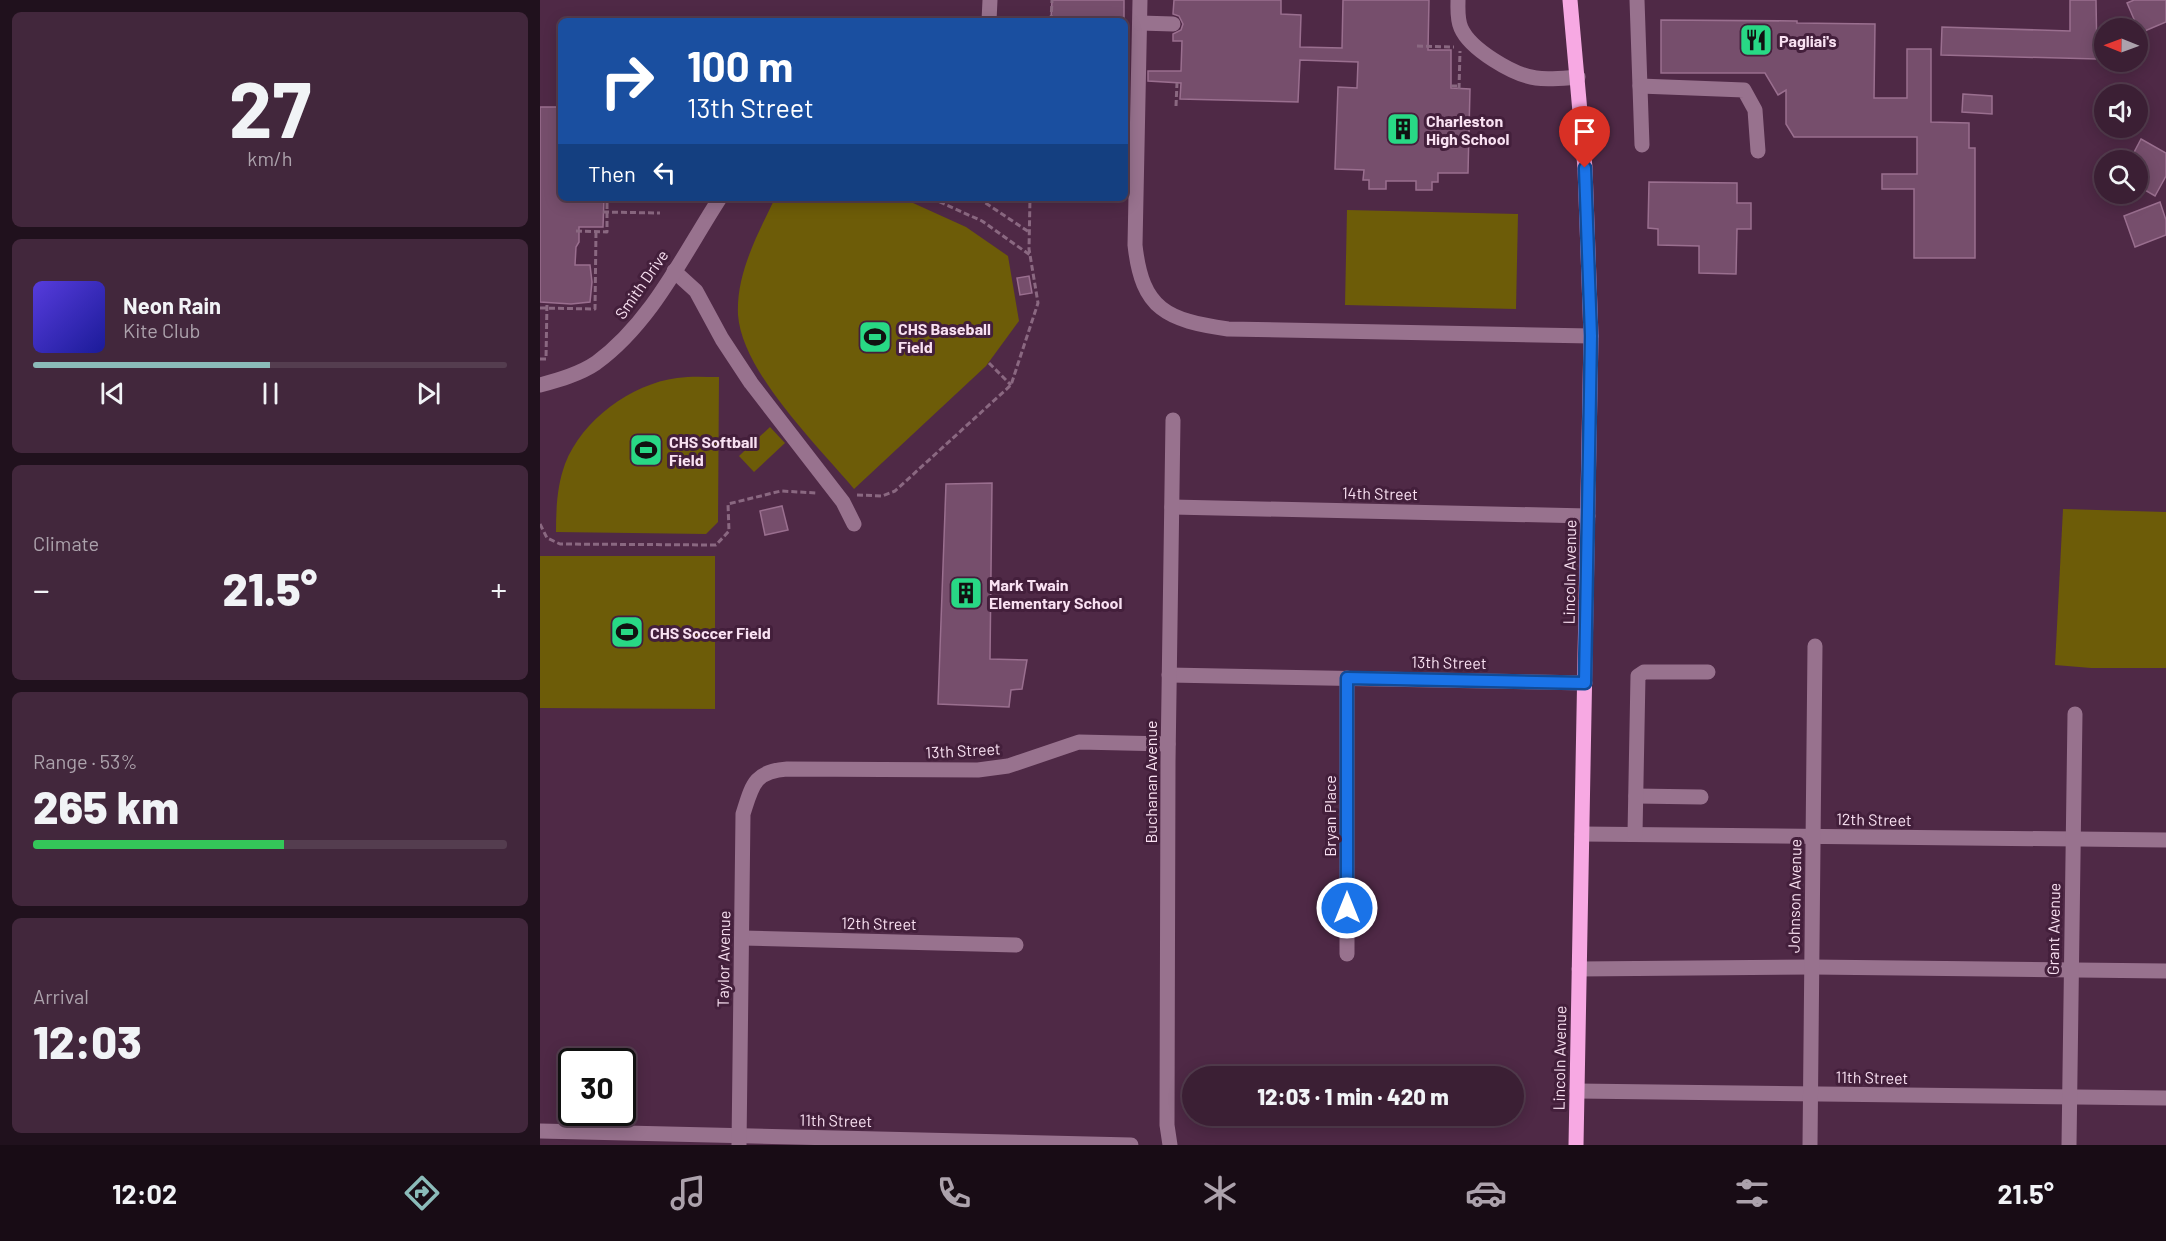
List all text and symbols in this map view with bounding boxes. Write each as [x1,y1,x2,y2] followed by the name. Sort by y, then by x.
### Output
[2094,18,2148,72] north arrow
[2094,18,2148,204] map controls
[1738,22,1774,58] restaurant icon: Pagliai's
[1779,31,1837,50] place label: Pagliai's
[687,40,793,90] text: 100 m
[588,42,666,120] icon: right
[229,60,311,154] text: 27
[2094,84,2148,138] button: sound
[687,91,814,123] text: 13th Street
[1559,106,1610,168] pin
[1385,111,1421,147] building icon: Charleston High School
[1426,111,1510,148] place label: Charleston High School
[1568,115,1601,148] icon: arrive
[247,146,293,170] text: km/h
[2094,150,2148,204] button: search
[648,156,681,189] icon: left
[588,160,636,186] text: Then
[610,246,672,322] street label: Smith Drive
[123,292,221,318] text: Neon Rain
[123,318,200,342] text: Kite Club
[857,319,893,355] sports icon: CHS Baseball Field
[898,319,991,356] place label: CHS Baseball Field
[96,377,129,410] icon: previous
[254,377,287,410] icon: pause
[412,377,445,410] icon: next
[628,432,664,468] sports icon: CHS Softball Field
[669,432,757,469] place label: CHS Softball Field
[1342,483,1418,503] street label: 14th Street
[1559,519,1579,625] street label: Lincoln Avenue
[33,531,99,555] text: Climate
[223,561,317,615] text: 21.5°
[33,569,50,609] text: −
[491,569,507,609] text: +
[948,575,984,611] building icon: Mark Twain Elementary School
[989,575,1123,612] place label: Mark Twain Elementary School
[609,614,645,650] sports icon: CHS Soccer Field
[650,623,771,642] place label: CHS Soccer Field
[1411,652,1487,672] street label: 13th Street
[1141,721,1160,843] street label: Buchanan Avenue
[925,739,1001,761] street label: 13th Street
[33,749,137,773] text: Range · 53%
[1320,775,1339,857] street label: Bryan Place
[33,779,179,833] text: 265 km
[1836,809,1912,829] street label: 12th Street
[1784,839,1804,953] street label: Johnson Avenue
[1315,876,1379,940] position arrow
[2043,883,2063,975] street label: Grant Avenue
[713,911,733,1007] street label: Taylor Avenue
[841,913,917,933] street label: 12th Street
[33,984,89,1008] text: Arrival
[1549,1005,1569,1111] street label: Lincoln Avenue
[33,1014,142,1068] text: 12:03
[558,1048,636,1126] speed limit sign: 30
[1836,1067,1908,1087] street label: 11th Street
[1257,1083,1449,1109] text: 12:03 · 1 min · 420 m
[800,1110,872,1130] street label: 11th Street
[401,1172,443,1214] icon: directions
[667,1172,709,1214] icon: music
[933,1172,975,1214] icon: phone
[1199,1172,1241,1214] icon: climate
[1465,1172,1507,1214] icon: car
[1731,1172,1773,1214] icon: filters
[112,1177,177,1209] text: 12:02
[1997,1177,2054,1209] text: 21.5°

